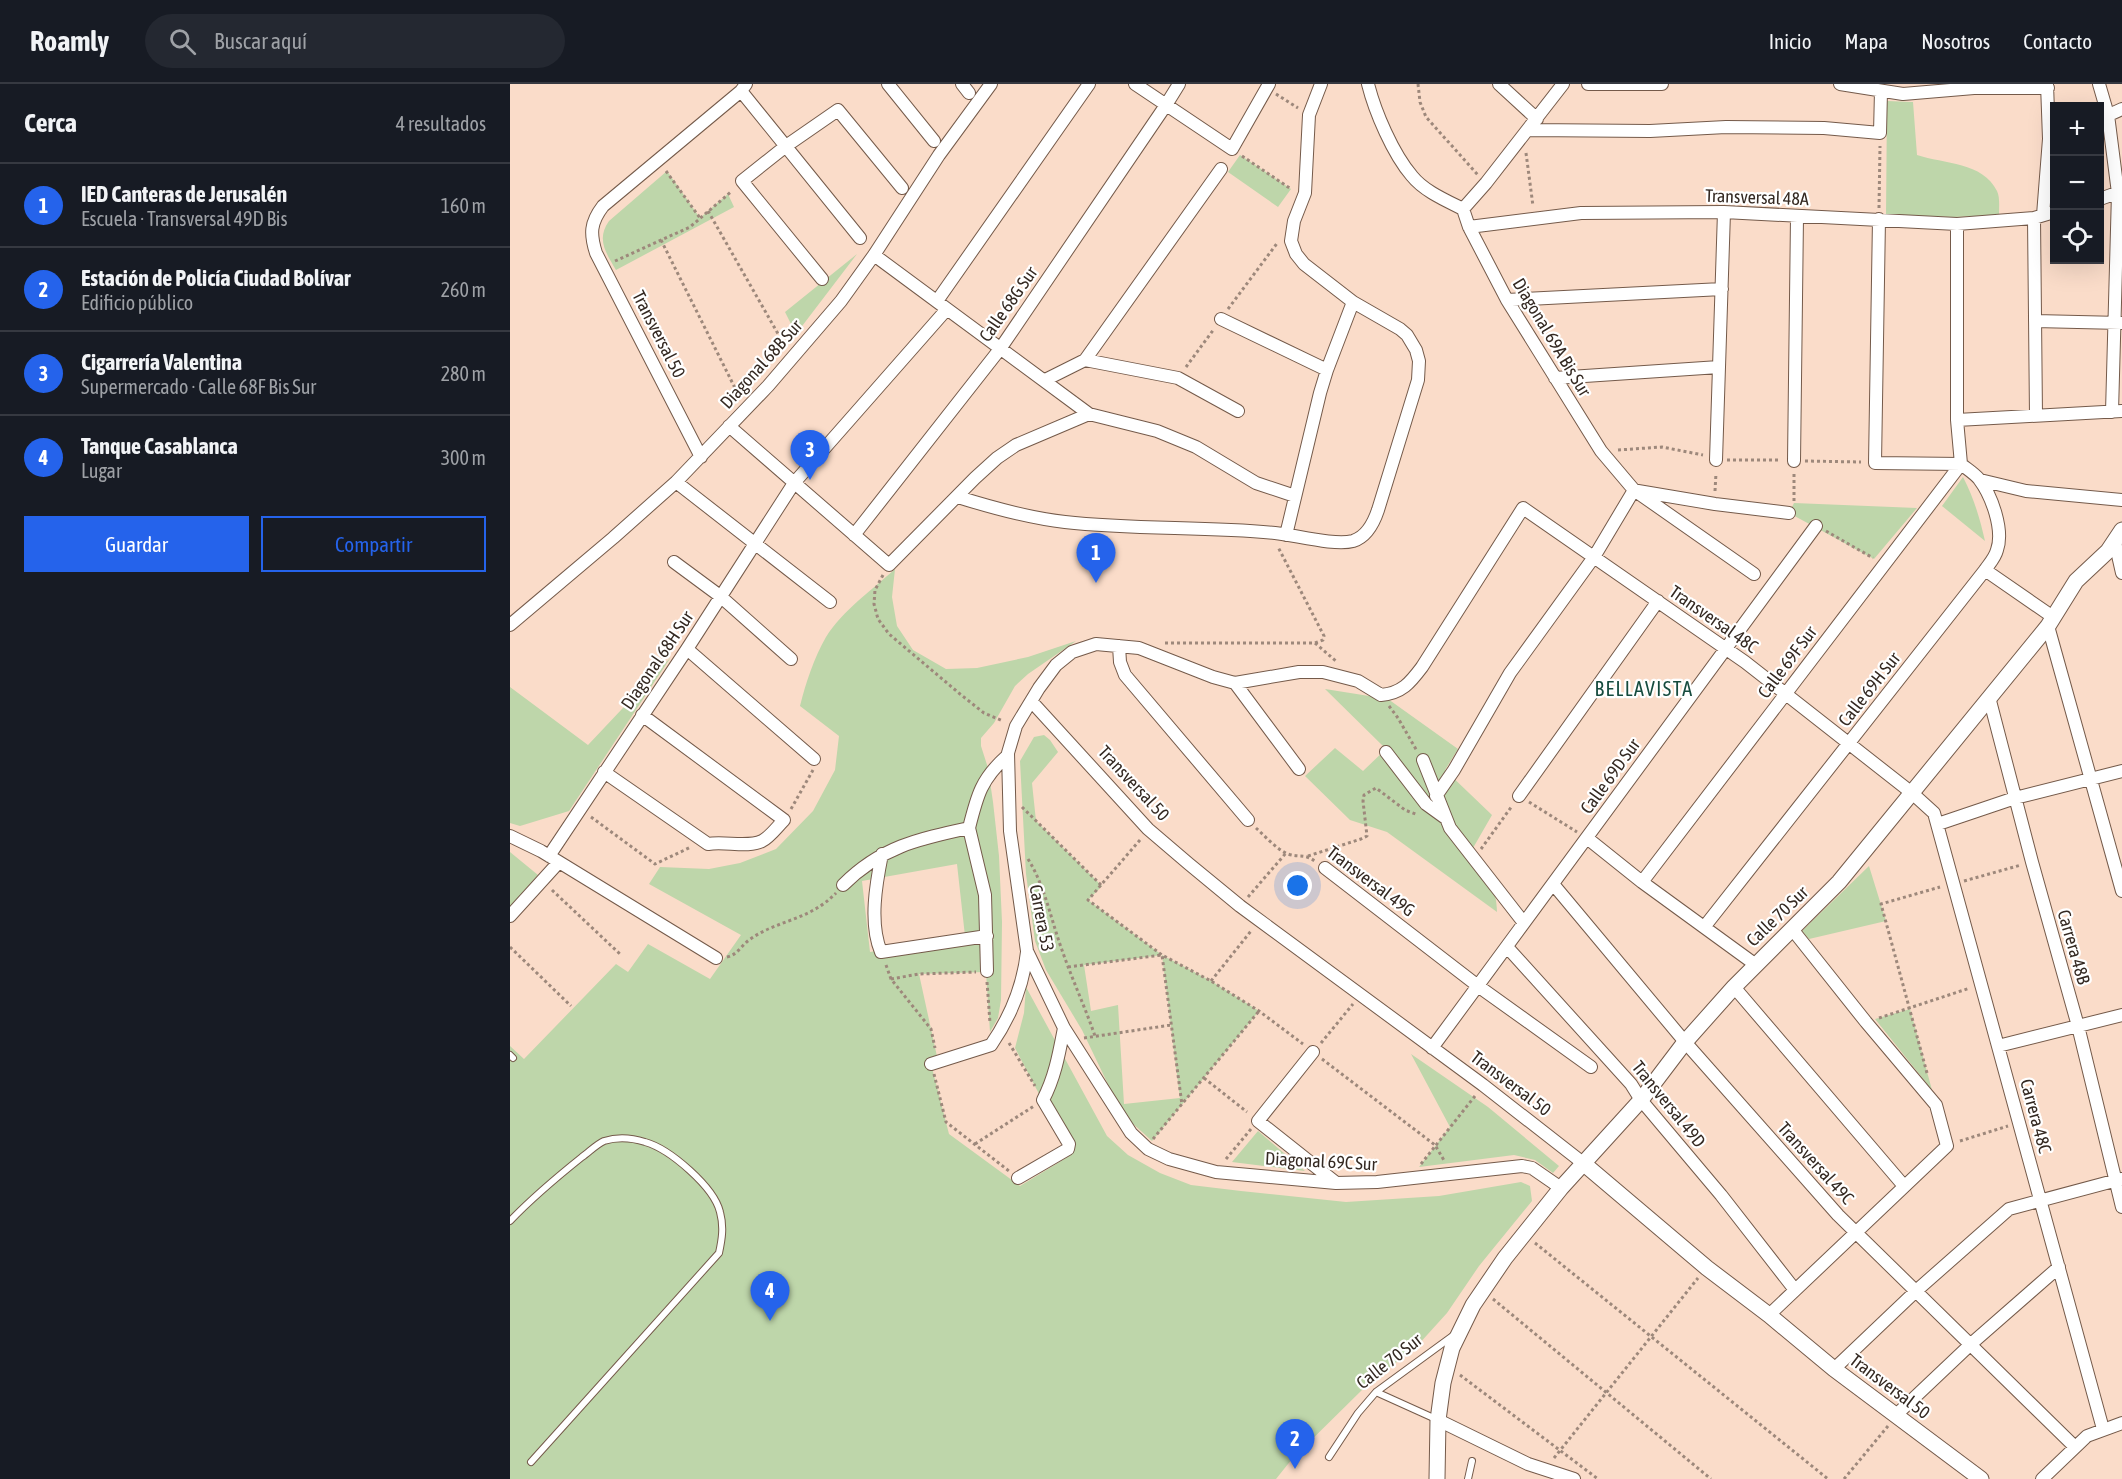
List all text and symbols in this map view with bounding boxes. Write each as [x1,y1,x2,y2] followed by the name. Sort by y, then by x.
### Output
[145,14,565,68] search box
[30,25,109,57] text: Roamly
[166,25,199,58] icon: search
[214,28,307,54] text: Buscar aquí
[1769,29,1812,53] text: Inicio
[1845,29,1888,53] text: Mapa
[1921,29,1990,53] text: Nosotros
[2023,29,2092,53] text: Contacto
[2050,102,2104,264] map controls
[2050,102,2104,156] button: +
[24,108,77,138] text: Cerca
[396,112,486,135] text: 4 resultados
[2050,156,2104,210] button: −
[81,181,287,207] text: IED Canteras de Jerusalén
[1705,185,1809,209] street label: Transversal 48A
[39,194,48,217] text: 1
[441,194,486,217] text: 160 m
[81,207,288,230] text: Escuela · Transversal 49D Bis
[2050,210,2104,264] button: locate
[974,262,1042,346] street label: Calle 68G Sur
[81,265,351,291] text: Estación de Policía Ciudad Bolívar
[1508,274,1596,400] street label: Diagonal 69A Bis Sur
[39,278,48,301] text: 2
[441,278,486,301] text: 260 m
[628,287,690,381] street label: Transversal 50
[81,291,193,314] text: Edificio público
[716,315,807,413] street label: Diagonal 68B Sur
[81,349,242,375] text: Cigarrería Valentina
[39,362,48,385] text: 3
[441,362,486,385] text: 280 m
[81,375,316,398] text: Supermercado · Calle 68F Bis Sur
[790,430,830,480] pin: 3
[81,433,238,459] text: Tanque Casablanca
[39,446,48,469] text: 4
[441,446,486,469] text: 300 m
[81,459,122,482] text: Lugar
[24,516,249,572] button: Guardar
[261,516,486,572] button: Compartir
[1076,534,1116,583] pin: 1
[1666,581,1762,657] street label: Transversal 48C
[616,606,698,713] street label: Diagonal 68H Sur
[1753,621,1821,702] street label: Calle 69F Sur
[1834,647,1905,730] street label: Calle 69H Sur
[1595,677,1693,700] district label: BELLAVISTA
[1576,734,1645,818] street label: Calle 69D Sur
[1094,741,1174,825] street label: Transversal 50
[1323,841,1419,921] street label: Transversal 49G
[1283,871,1312,900] your location
[1742,881,1813,950] street label: Calle 70 Sur
[1025,883,1059,953] street label: Carrera 53
[2053,907,2095,987] street label: Carrera 48B
[1467,1046,1555,1120] street label: Transversal 50
[1628,1057,1710,1151] street label: Transversal 49D
[2016,1077,2056,1155] street label: Carrera 48C
[1774,1118,1858,1208] street label: Transversal 49C
[1265,1148,1378,1174] street label: Diagonal 69C Sur
[750,1272,790,1321] pin: 4
[1352,1328,1427,1393] street label: Calle 70 Sur
[1846,1349,1934,1423] street label: Transversal 50
[1276,1420,1314,1469] pin: 2

